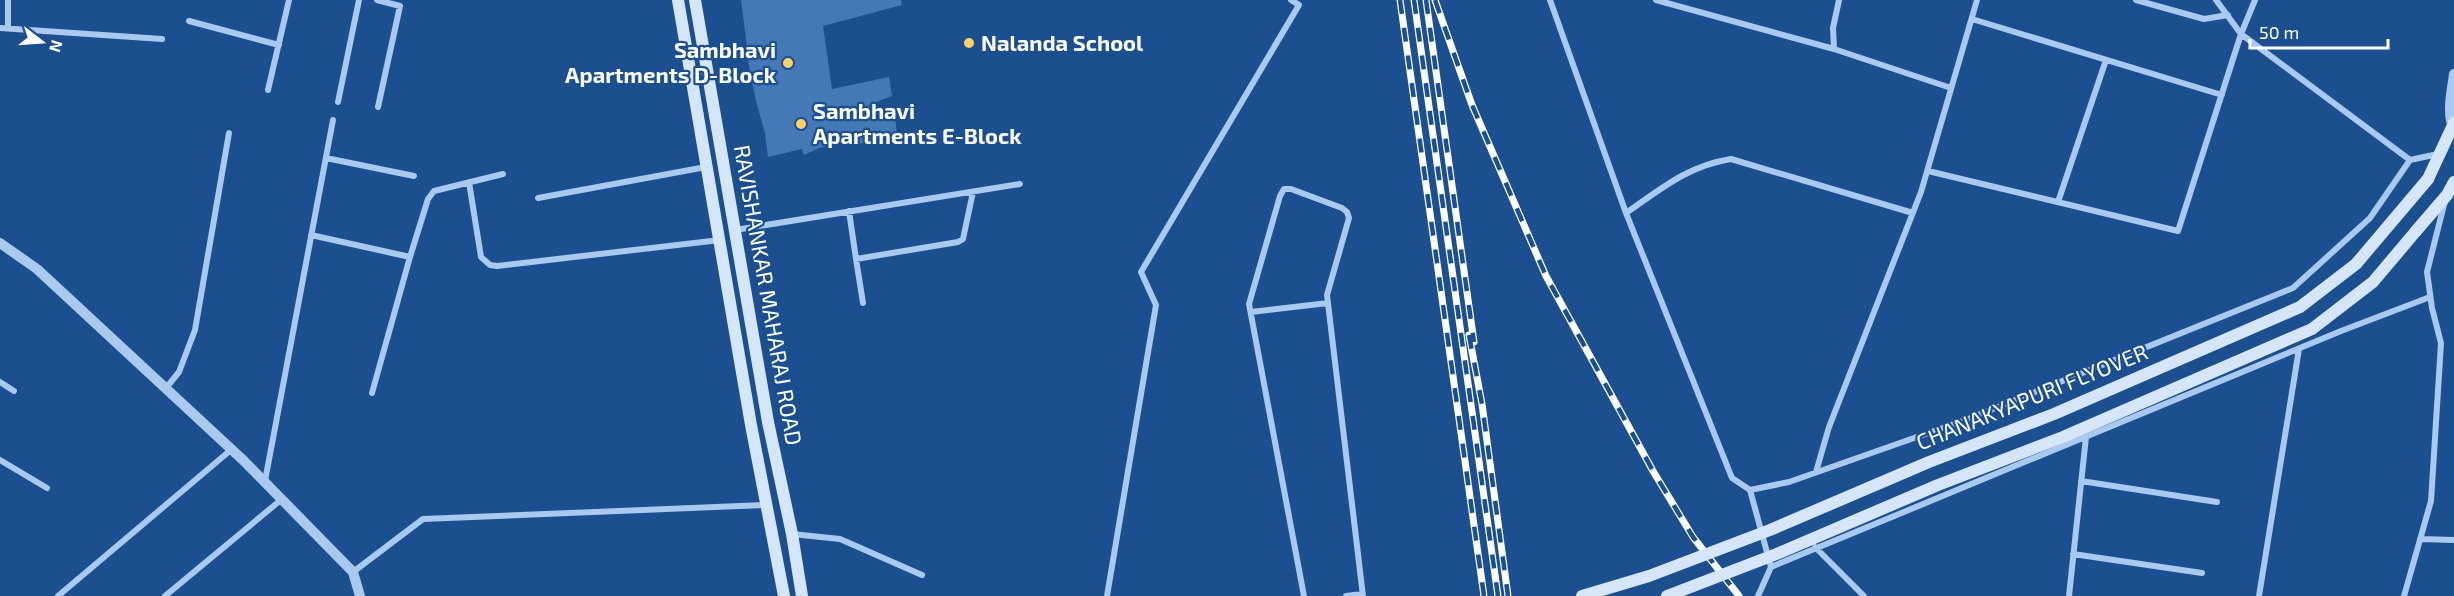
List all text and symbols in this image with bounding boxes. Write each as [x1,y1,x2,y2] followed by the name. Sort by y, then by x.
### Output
[12,12,72,72] north arrow
[2250,12,2388,50] scale bar
[2259,21,2299,43] text: 50 m
[981,29,1144,55] place label: Nalanda School
[565,36,777,87] place label: Sambhavi Apartments D-Block
[962,36,976,50] marker: Nalanda School
[46,38,68,55] text: N
[781,56,795,70] marker: Sambhavi Apartments D-Block
[813,97,1022,148] place label: Sambhavi Apartments E-Block
[794,117,808,131] marker: Sambhavi Apartments E-Block
[730,143,808,447] street label: RAVISHANKAR MAHARAJ ROAD
[1912,338,2151,454] street label: CHANAKYAPURI FLYOVER

